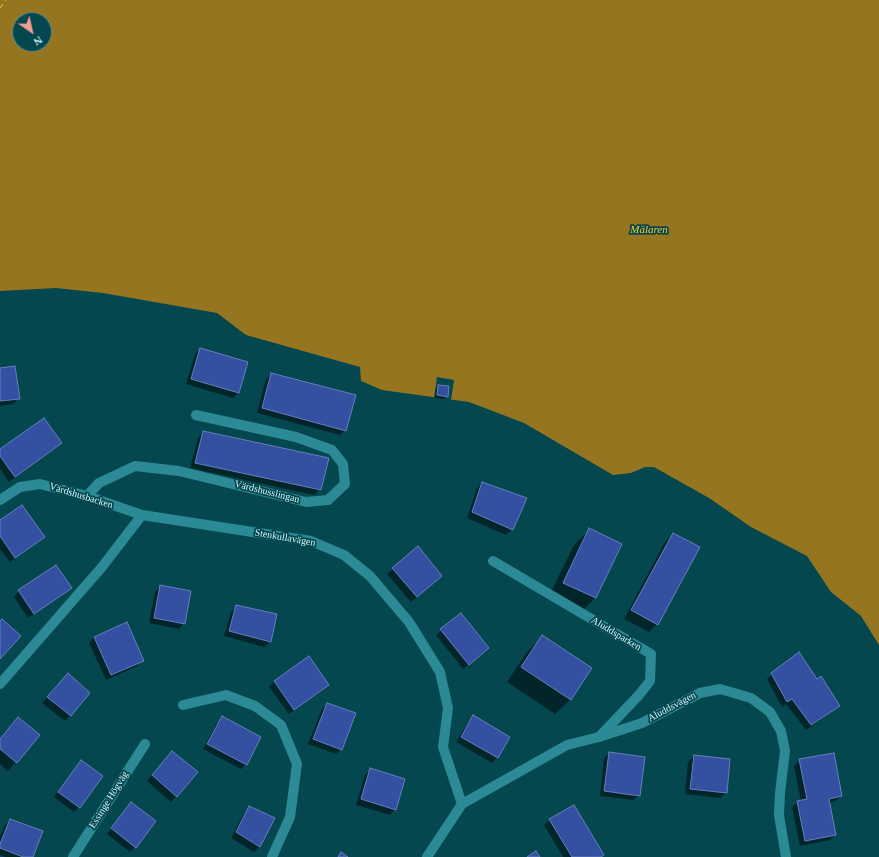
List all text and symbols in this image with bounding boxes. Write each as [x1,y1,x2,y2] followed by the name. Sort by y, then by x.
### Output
[12,12,52,52] north arrow
[32,34,45,48] text: N
[630,223,668,237] water label: Mälaren
[233,478,301,506] street label: Värdshusslingan
[48,481,114,511] street label: Värdshusbacken
[254,527,316,549] street label: Stenkullavägen
[589,614,643,654] street label: Aluddsparken
[646,689,698,725] street label: Aluddsvägen
[87,769,131,831] street label: Essinge Högväg

